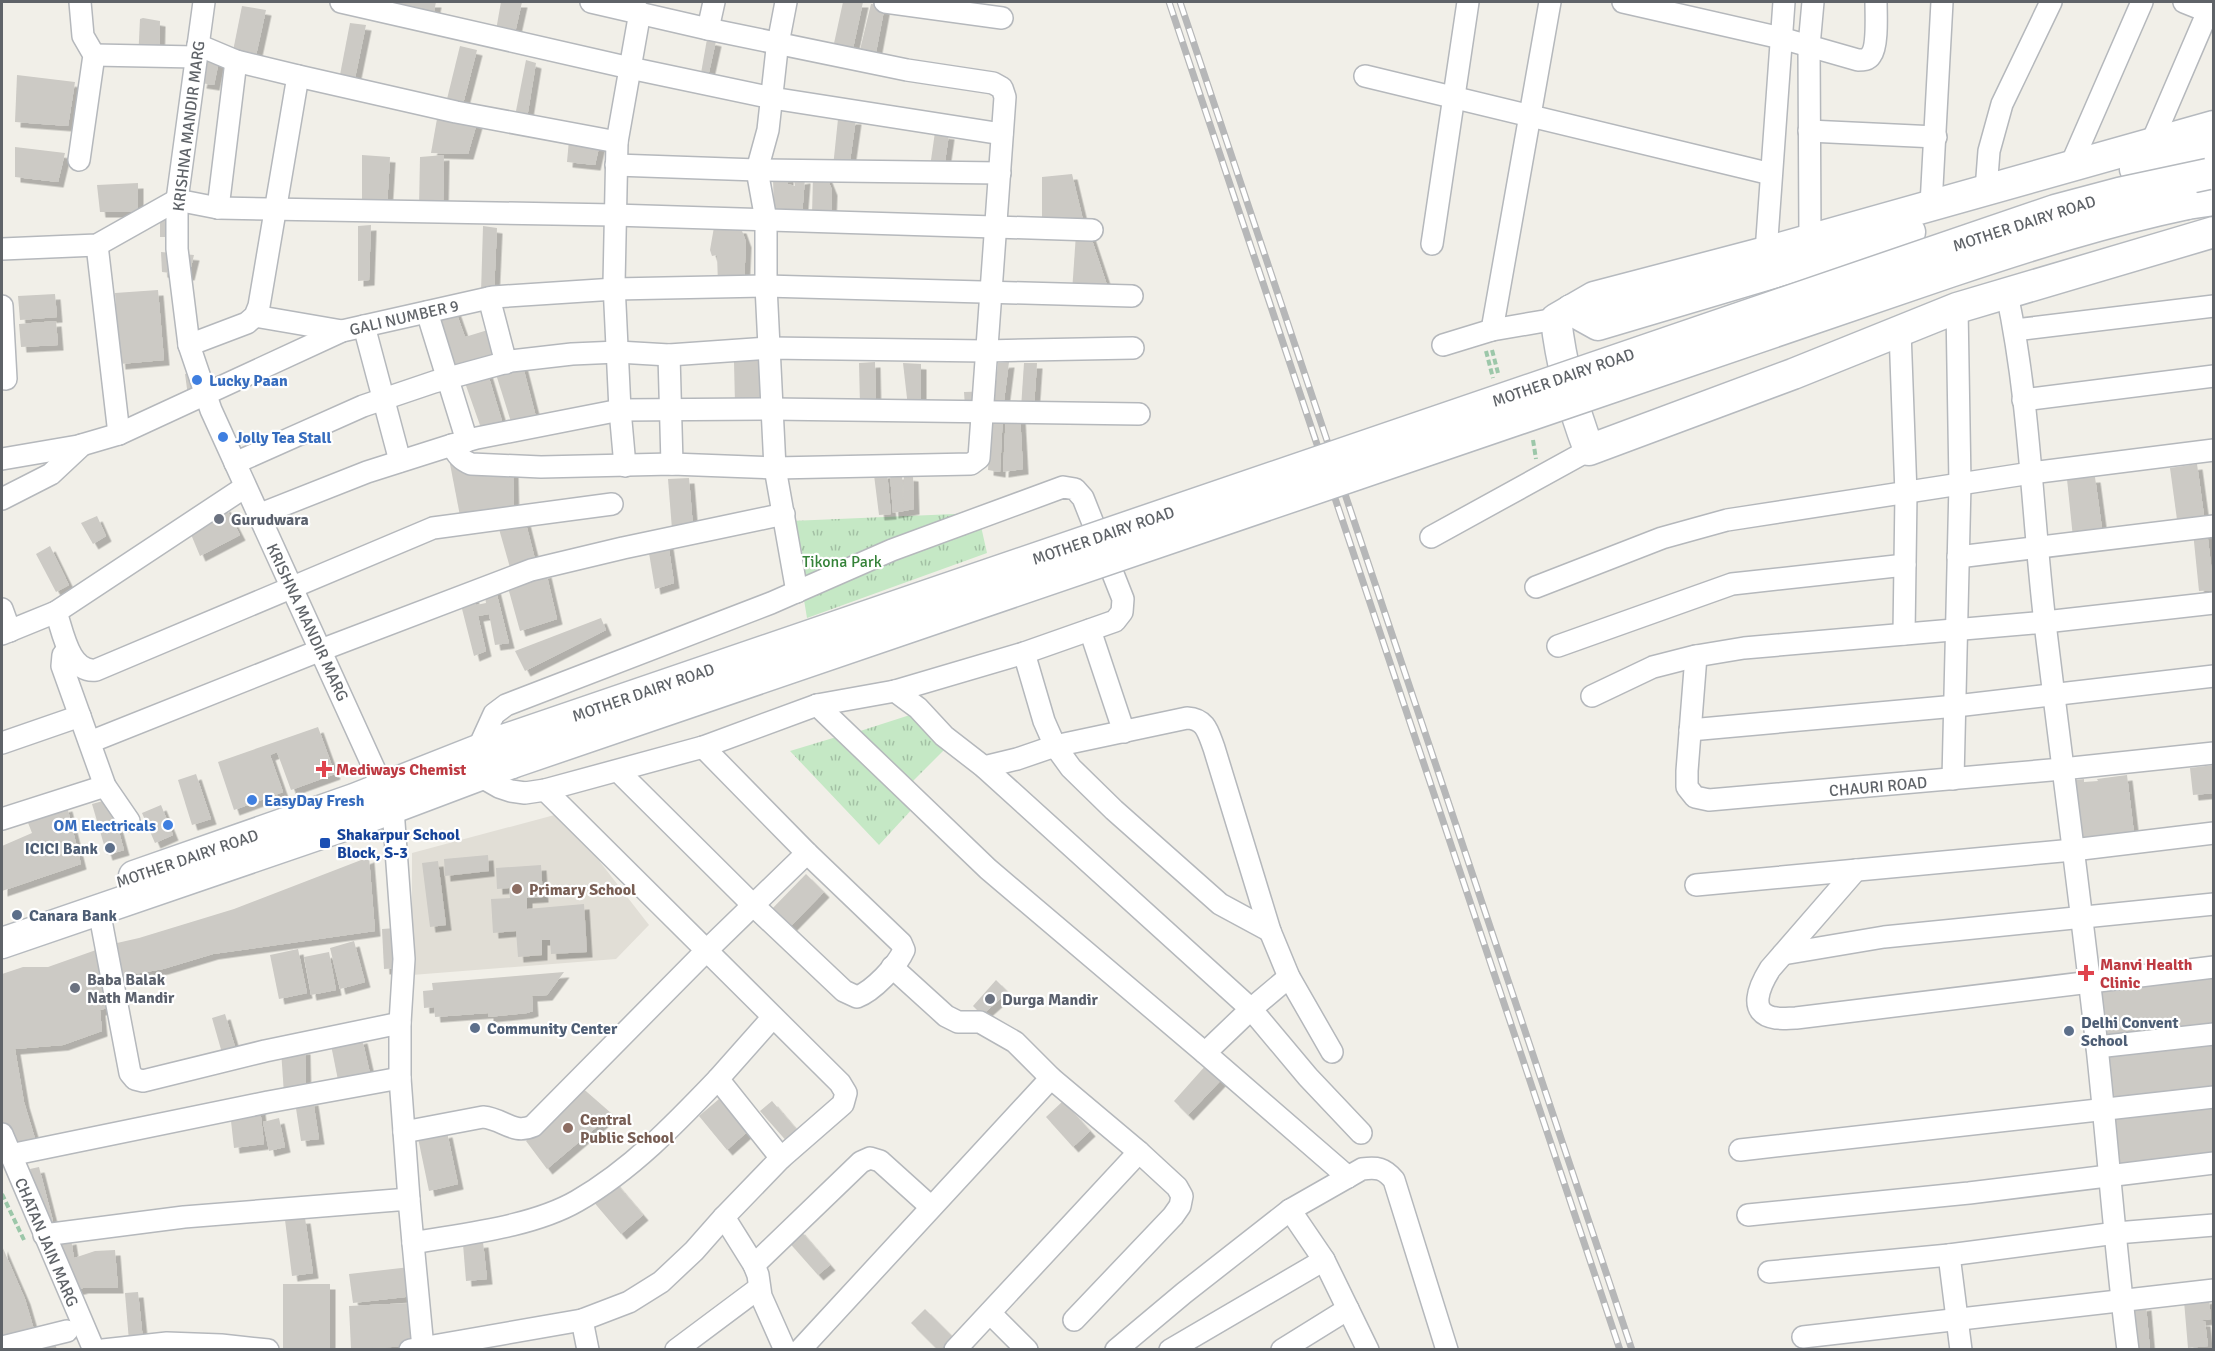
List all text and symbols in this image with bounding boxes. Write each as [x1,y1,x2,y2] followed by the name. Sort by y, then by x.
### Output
[169,40,209,213] street label: KRISHNA MANDIR MARG
[1950,191,2098,257] street label: MOTHER DAIRY ROAD
[348,296,461,340] street label: GALI NUMBER 9
[1490,344,1637,412] street label: MOTHER DAIRY ROAD
[209,371,288,391] place label: Lucky Paan
[190,373,204,387] marker: Lucky Paan
[235,428,331,448] place label: Jolly Tea Stall
[216,430,230,444] marker: Jolly Tea Stall
[1030,502,1177,570] street label: MOTHER DAIRY ROAD
[231,510,309,530] place label: Gurudwara
[212,512,226,526] marker: Gurudwara
[262,540,352,705] street label: KRISHNA MANDIR MARG
[802,552,882,572] park label: Tikona Park
[570,659,717,727] street label: MOTHER DAIRY ROAD
[336,760,466,780] place label: Mediways Chemist
[317,762,331,776] marker: Mediways Chemist
[1828,773,1928,801] street label: CHAURI ROAD
[264,791,365,811] place label: EasyDay Fresh
[245,793,259,807] marker: EasyDay Fresh
[54,816,156,836] place label: OM Electricals
[161,818,175,832] marker: OM Electricals
[114,825,261,893] street label: MOTHER DAIRY ROAD
[337,825,460,863] place label: Shakarpur School Block, S-3
[318,836,332,850] marker: Shakarpur School Block, S-3
[25,839,99,859] place label: ICICI Bank
[103,841,117,855] marker: ICICI Bank
[529,880,636,900] place label: Primary School
[510,882,524,896] marker: Primary School
[29,906,118,926] place label: Canara Bank
[10,908,24,922] marker: Canara Bank
[2100,955,2193,993] place label: Manvi Health Clinic
[2077,964,2095,982] marker: Manvi Health Clinic
[87,970,175,1008] place label: Baba Balak Nath Mandir
[68,981,82,995] marker: Baba Balak Nath Mandir
[1002,990,1099,1010] place label: Durga Mandir
[983,992,997,1006] marker: Durga Mandir
[2081,1013,2178,1051] place label: Delhi Convent School
[487,1019,618,1039] place label: Community Center
[468,1021,482,1035] marker: Community Center
[2062,1024,2076,1038] marker: Delhi Convent School
[580,1110,674,1148] place label: Central Public School
[561,1121,575,1135] marker: Central Public School
[10,1175,82,1310] street label: CHATAN JAIN MARG

